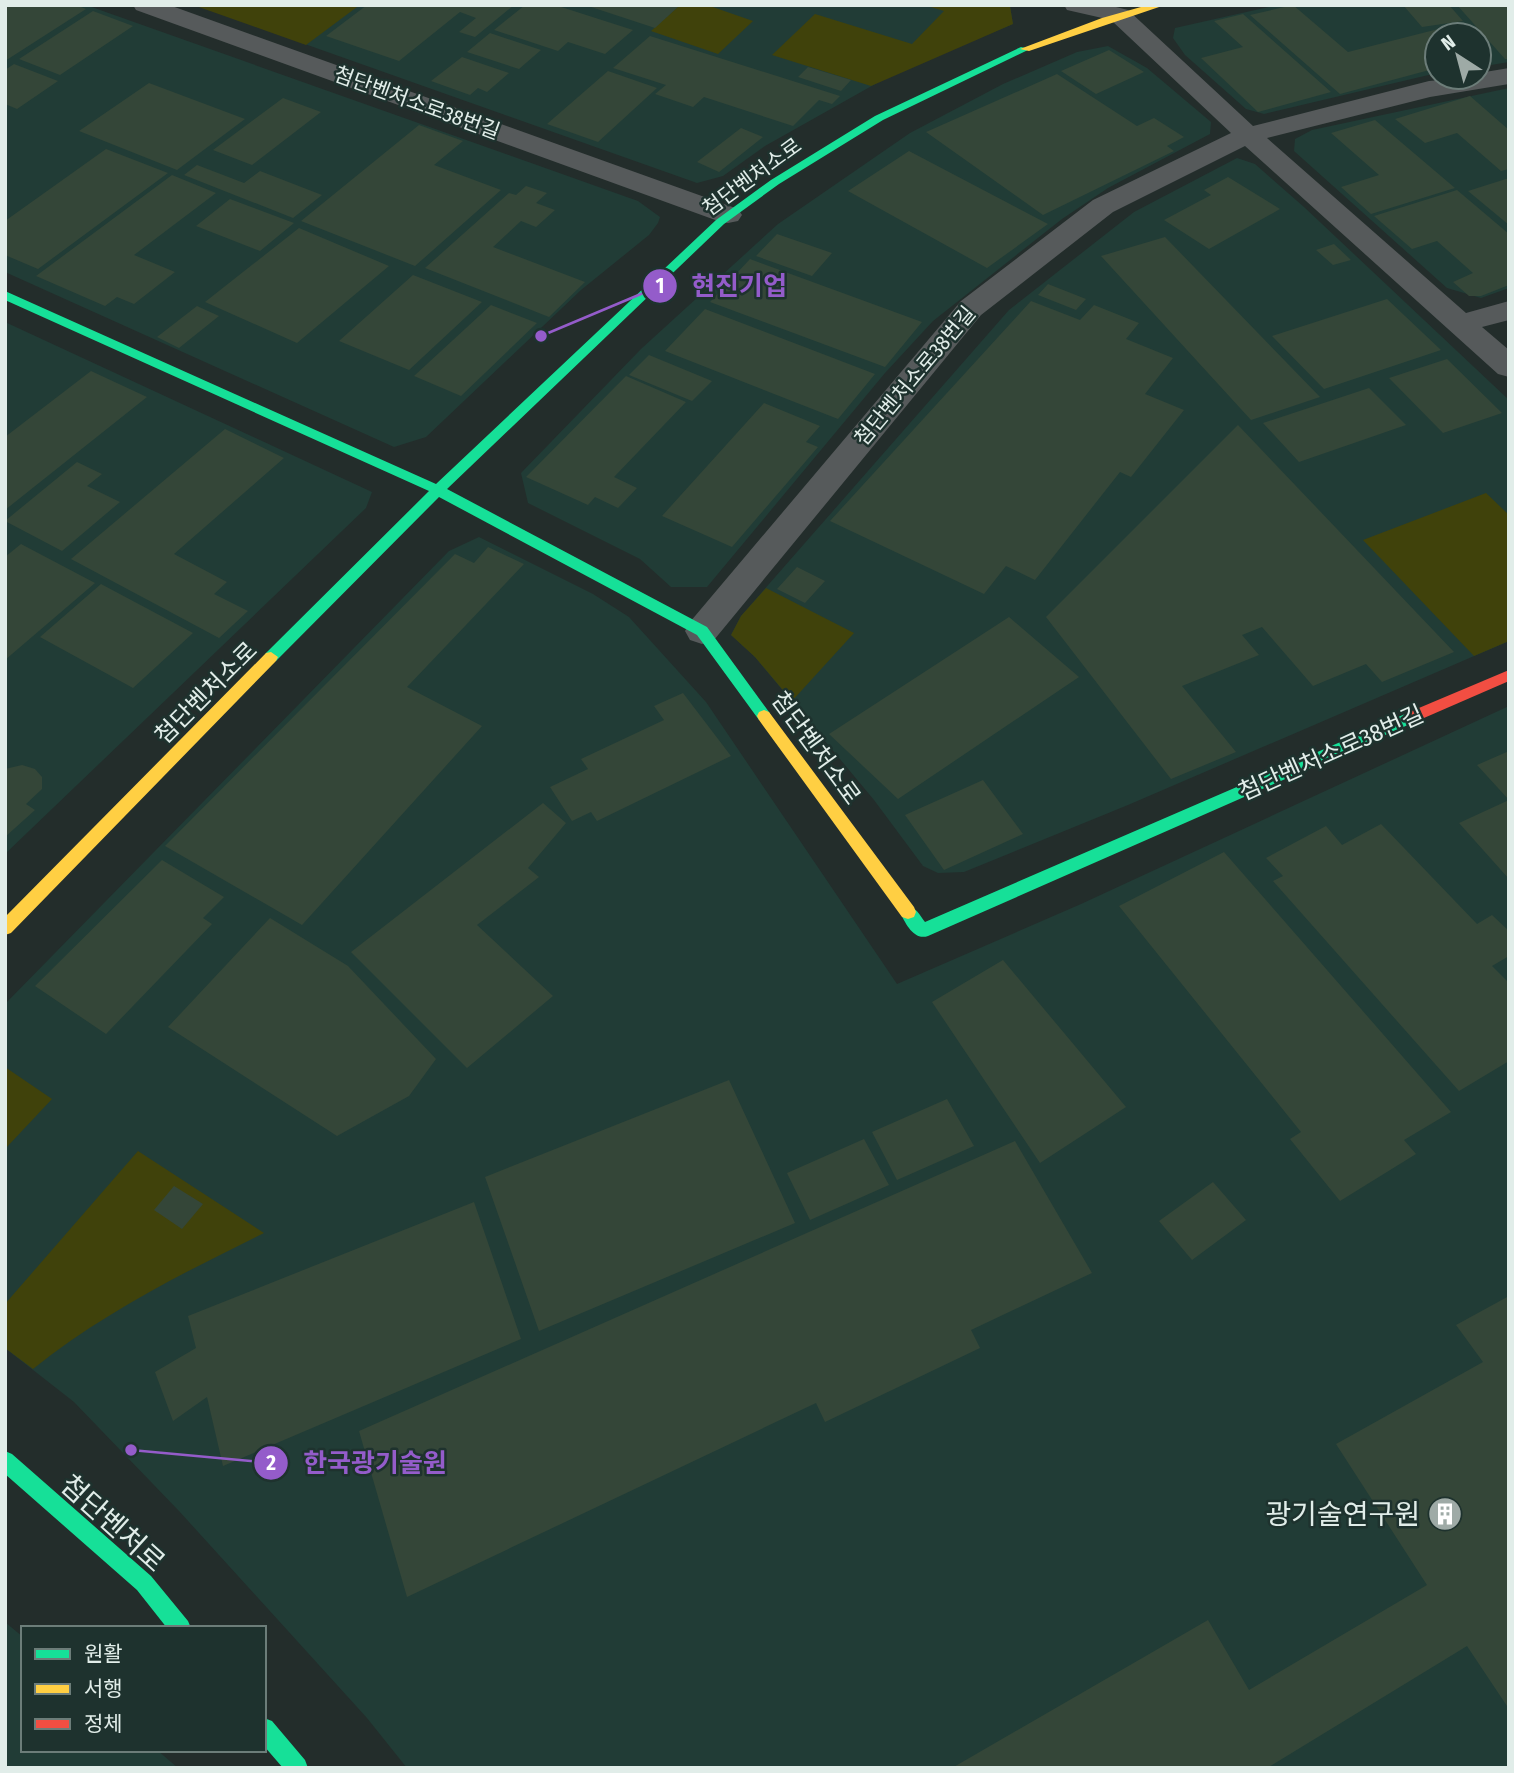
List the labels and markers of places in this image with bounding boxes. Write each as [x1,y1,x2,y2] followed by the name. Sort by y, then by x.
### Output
[642,262,801,309] callout: 현진기업
[254,1440,461,1487] callout: 한국광기술원
[1426,1495,1464,1533] building icon: 광기술연구원
[1265,1498,1420,1531] place label: 광기술연구원

